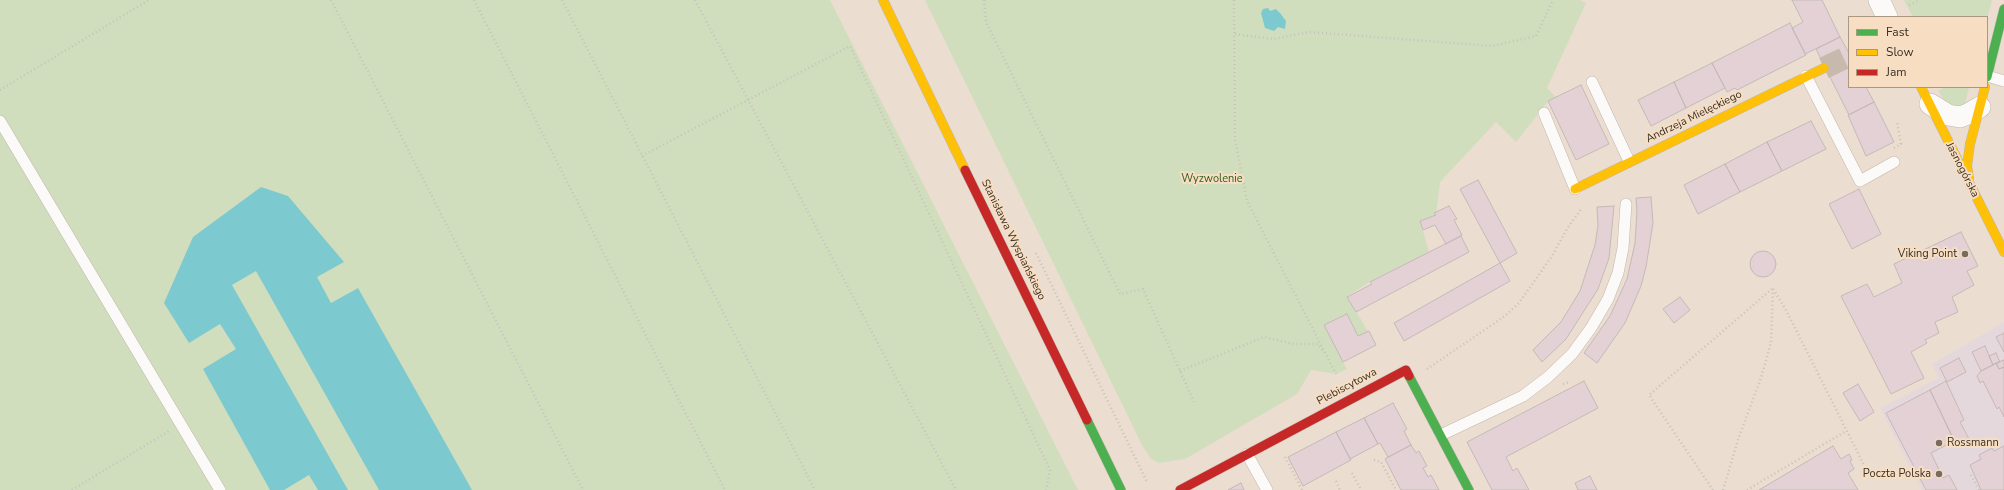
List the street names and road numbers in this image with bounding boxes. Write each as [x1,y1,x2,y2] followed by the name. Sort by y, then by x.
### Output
[1644,88,1744,146] street label: Andrzeja Mielęckiego
[1942,140,1982,200] street label: Jasnogórska
[978,177,1048,303] street label: Stanisława Wyspiańskiego
[1315,366,1379,408] street label: Plebiscytowa

